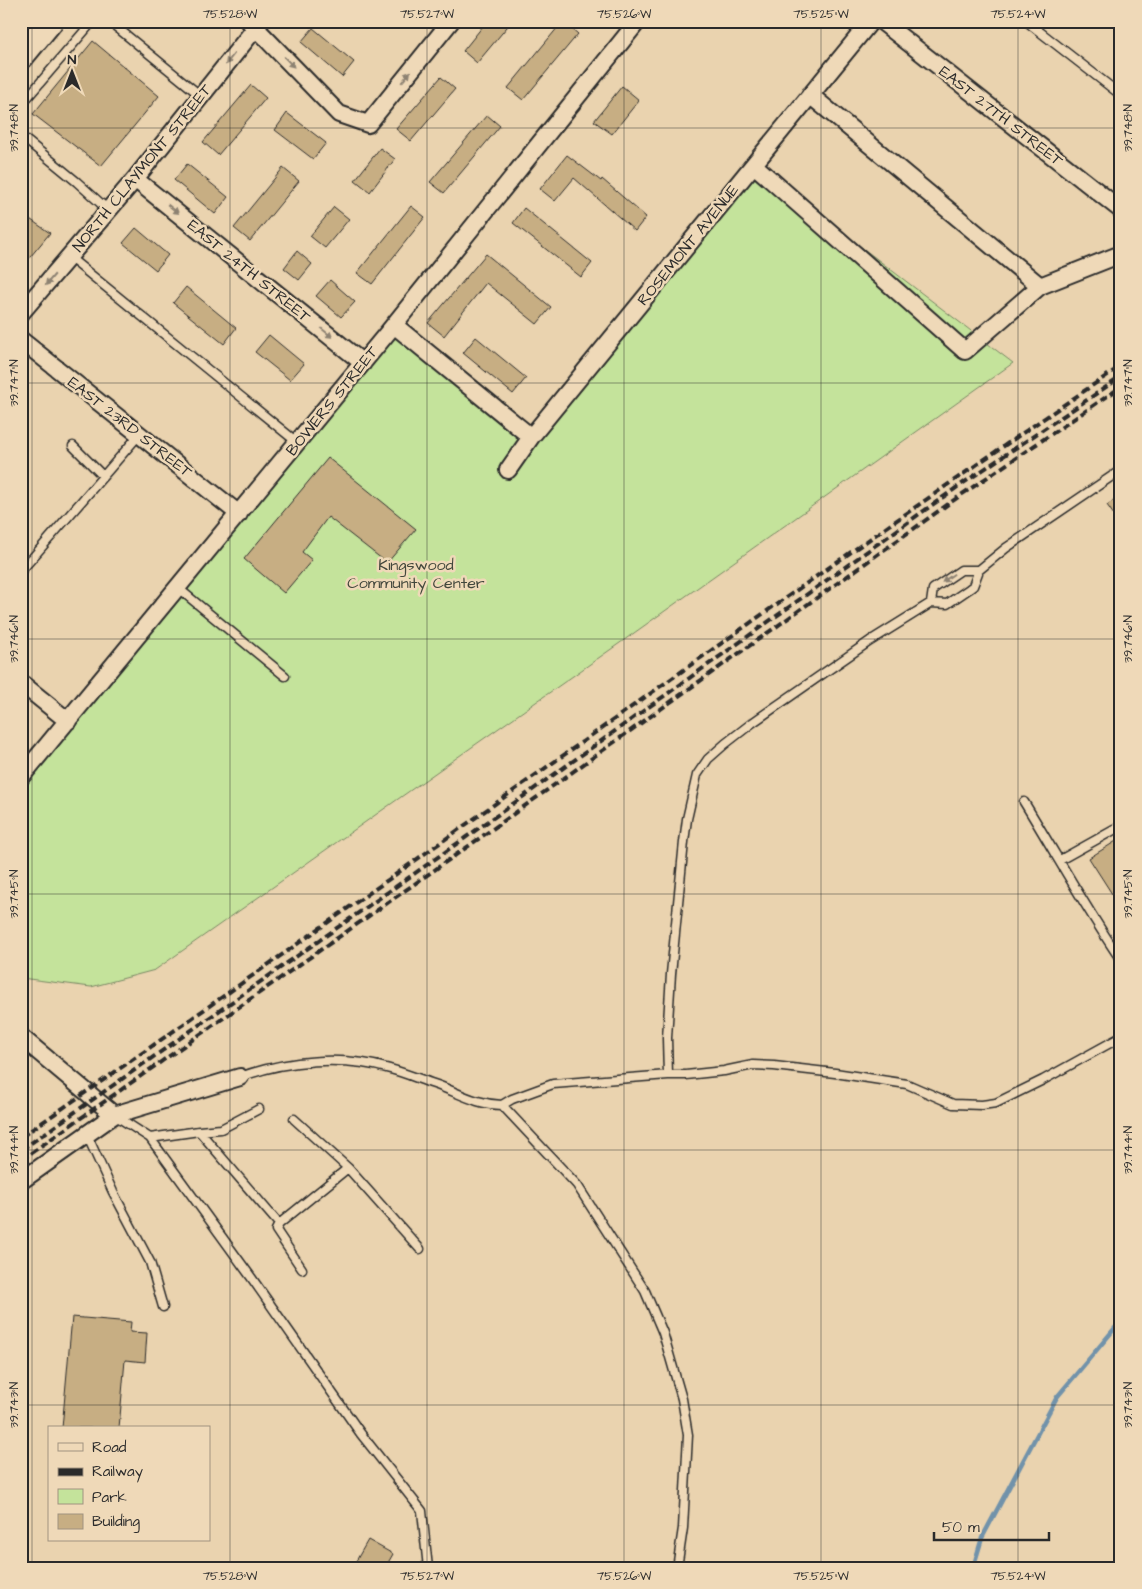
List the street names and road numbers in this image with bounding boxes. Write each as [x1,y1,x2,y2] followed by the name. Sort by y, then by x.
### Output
[934,61,1068,171] street label: EAST 27TH STREET
[67,79,217,257] street label: NORTH CLAYMONT STREET
[632,179,744,310] street label: ROSEMONT AVENUE
[183,214,315,328] street label: EAST 24TH STREET
[281,341,383,460] street label: BOWERS STREET
[63,371,197,483] street label: EAST 23RD STREET

